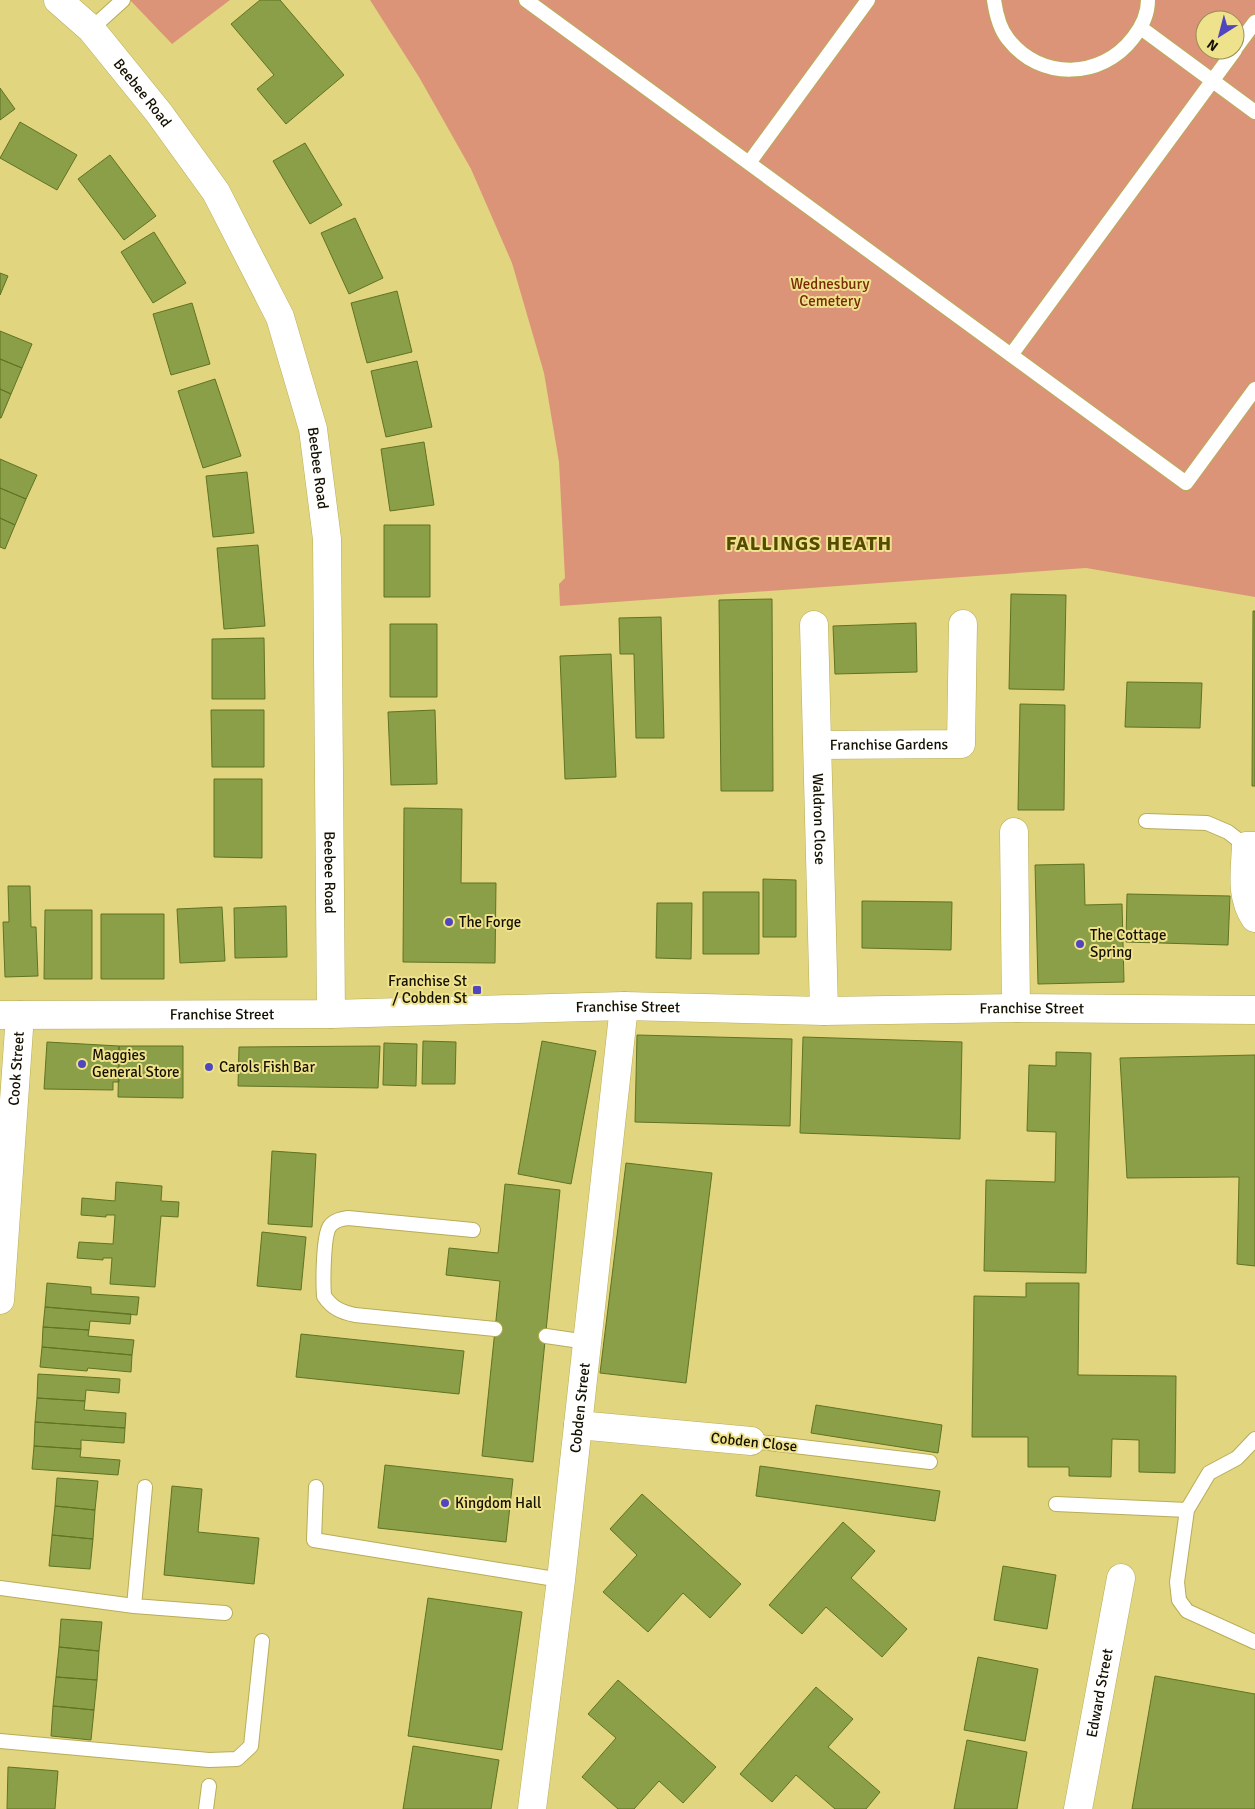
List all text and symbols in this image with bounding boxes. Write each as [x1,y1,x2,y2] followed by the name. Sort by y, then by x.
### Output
[1195,10,1245,60] north arrow
[1204,35,1222,55] text: N
[110,55,175,131] street label: Beebee Road
[791,275,869,310] park label: Wednesbury Cemetery
[304,426,332,510] street label: Beebee Road
[726,531,892,556] district label: FALLINGS HEATH
[830,735,949,754] street label: Franchise Gardens
[809,773,829,865] street label: Waldron Close
[320,831,339,914] street label: Beebee Road
[459,913,521,931] place label: The Forge
[443,916,455,928] marker: The Forge
[1090,926,1166,961] place label: The Cottage Spring
[1074,938,1086,950] marker: The Cottage Spring
[388,972,467,1007] place label: Franchise St / Cobden St
[471,984,483,996] marker: Franchise St / Cobden St
[575,997,680,1016] street label: Franchise Street
[979,999,1084,1018] street label: Franchise Street
[170,1005,274,1023] street label: Franchise Street
[5,1031,28,1106] street label: Cook Street
[92,1046,180,1081] place label: Maggies General Store
[76,1058,88,1070] marker: Maggies General Store
[219,1058,315,1076] place label: Carols Fish Bar
[203,1061,215,1073] marker: Carols Fish Bar
[566,1362,594,1454] street label: Cobden Street
[710,1429,798,1455] street label: Cobden Close
[455,1494,541,1512] place label: Kingdom Hall
[439,1497,451,1509] marker: Kingdom Hall
[1082,1647,1117,1739] street label: Edward Street

